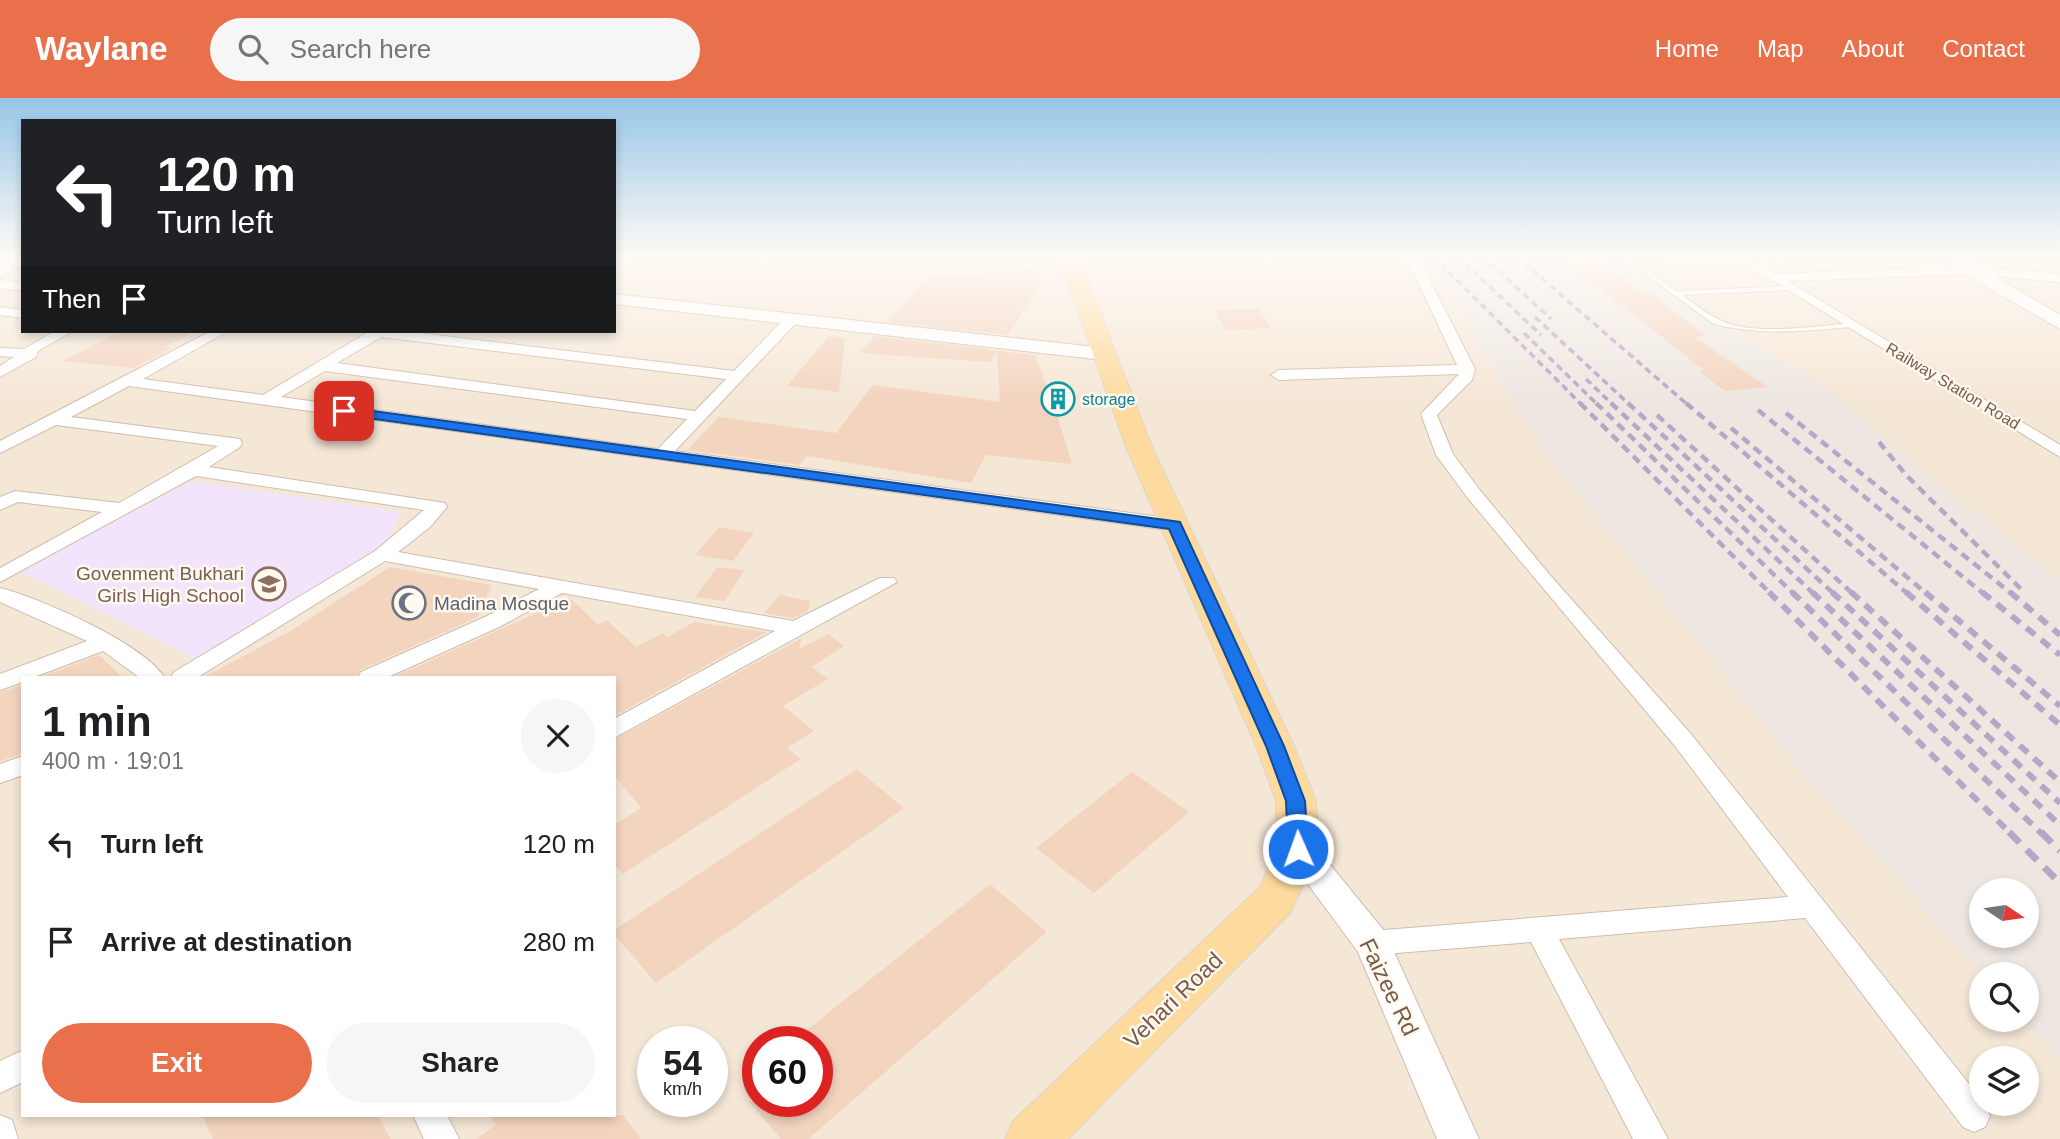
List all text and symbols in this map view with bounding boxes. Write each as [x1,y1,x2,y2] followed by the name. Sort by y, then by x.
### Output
[210,18,700,81] search box
[35,30,168,67] text: Waylane
[234,30,272,68] icon: search
[290,34,431,64] text: Search here
[1655,35,1719,62] text: Home
[1757,35,1804,62] text: Map
[1842,35,1904,62] text: About
[1942,35,2025,62] text: Contact
[42,147,133,238] icon: left
[157,147,296,201] text: 120 m
[157,204,273,240] text: Turn left
[115,280,153,318] icon: arrive
[42,284,101,314] text: Then
[1883,339,2023,433] street label: Railway Station Road
[1039,380,1077,418] building icon: storage
[314,381,374,441] pin
[1082,391,1135,408] place label: storage
[325,392,363,430] icon: arrive
[76,563,244,606] place label: Govenment Bukhari Girls High School
[250,565,288,603] school or university icon: Govenment Bukhari Girls High School
[390,584,428,622] mosque icon: Madina Mosque
[434,593,569,614] place label: Madina Mosque
[42,698,152,745] text: 1 min
[521,699,595,773] button: close
[42,748,184,774] text: 400 m · 19:01
[1261,812,1335,886] position arrow
[42,825,80,863] icon: left
[101,829,203,859] text: Turn left
[523,829,595,859] text: 120 m
[1969,878,2039,948] north arrow
[1969,878,2039,1116] map controls
[42,923,80,961] icon: arrive
[101,927,352,957] text: Arrive at destination
[523,927,595,957] text: 280 m
[1354,934,1424,1040] street label: Faizee Rd
[1118,947,1228,1053] street label: Vehari Road
[1969,962,2039,1032] button: search
[42,1023,312,1103] button: Exit
[326,1023,595,1103] button: Share
[742,1026,833,1117] speed limit sign: 60
[663,1043,702,1082] text: 54
[1969,1046,2039,1116] button: layers
[663,1079,702,1099] text: km/h

